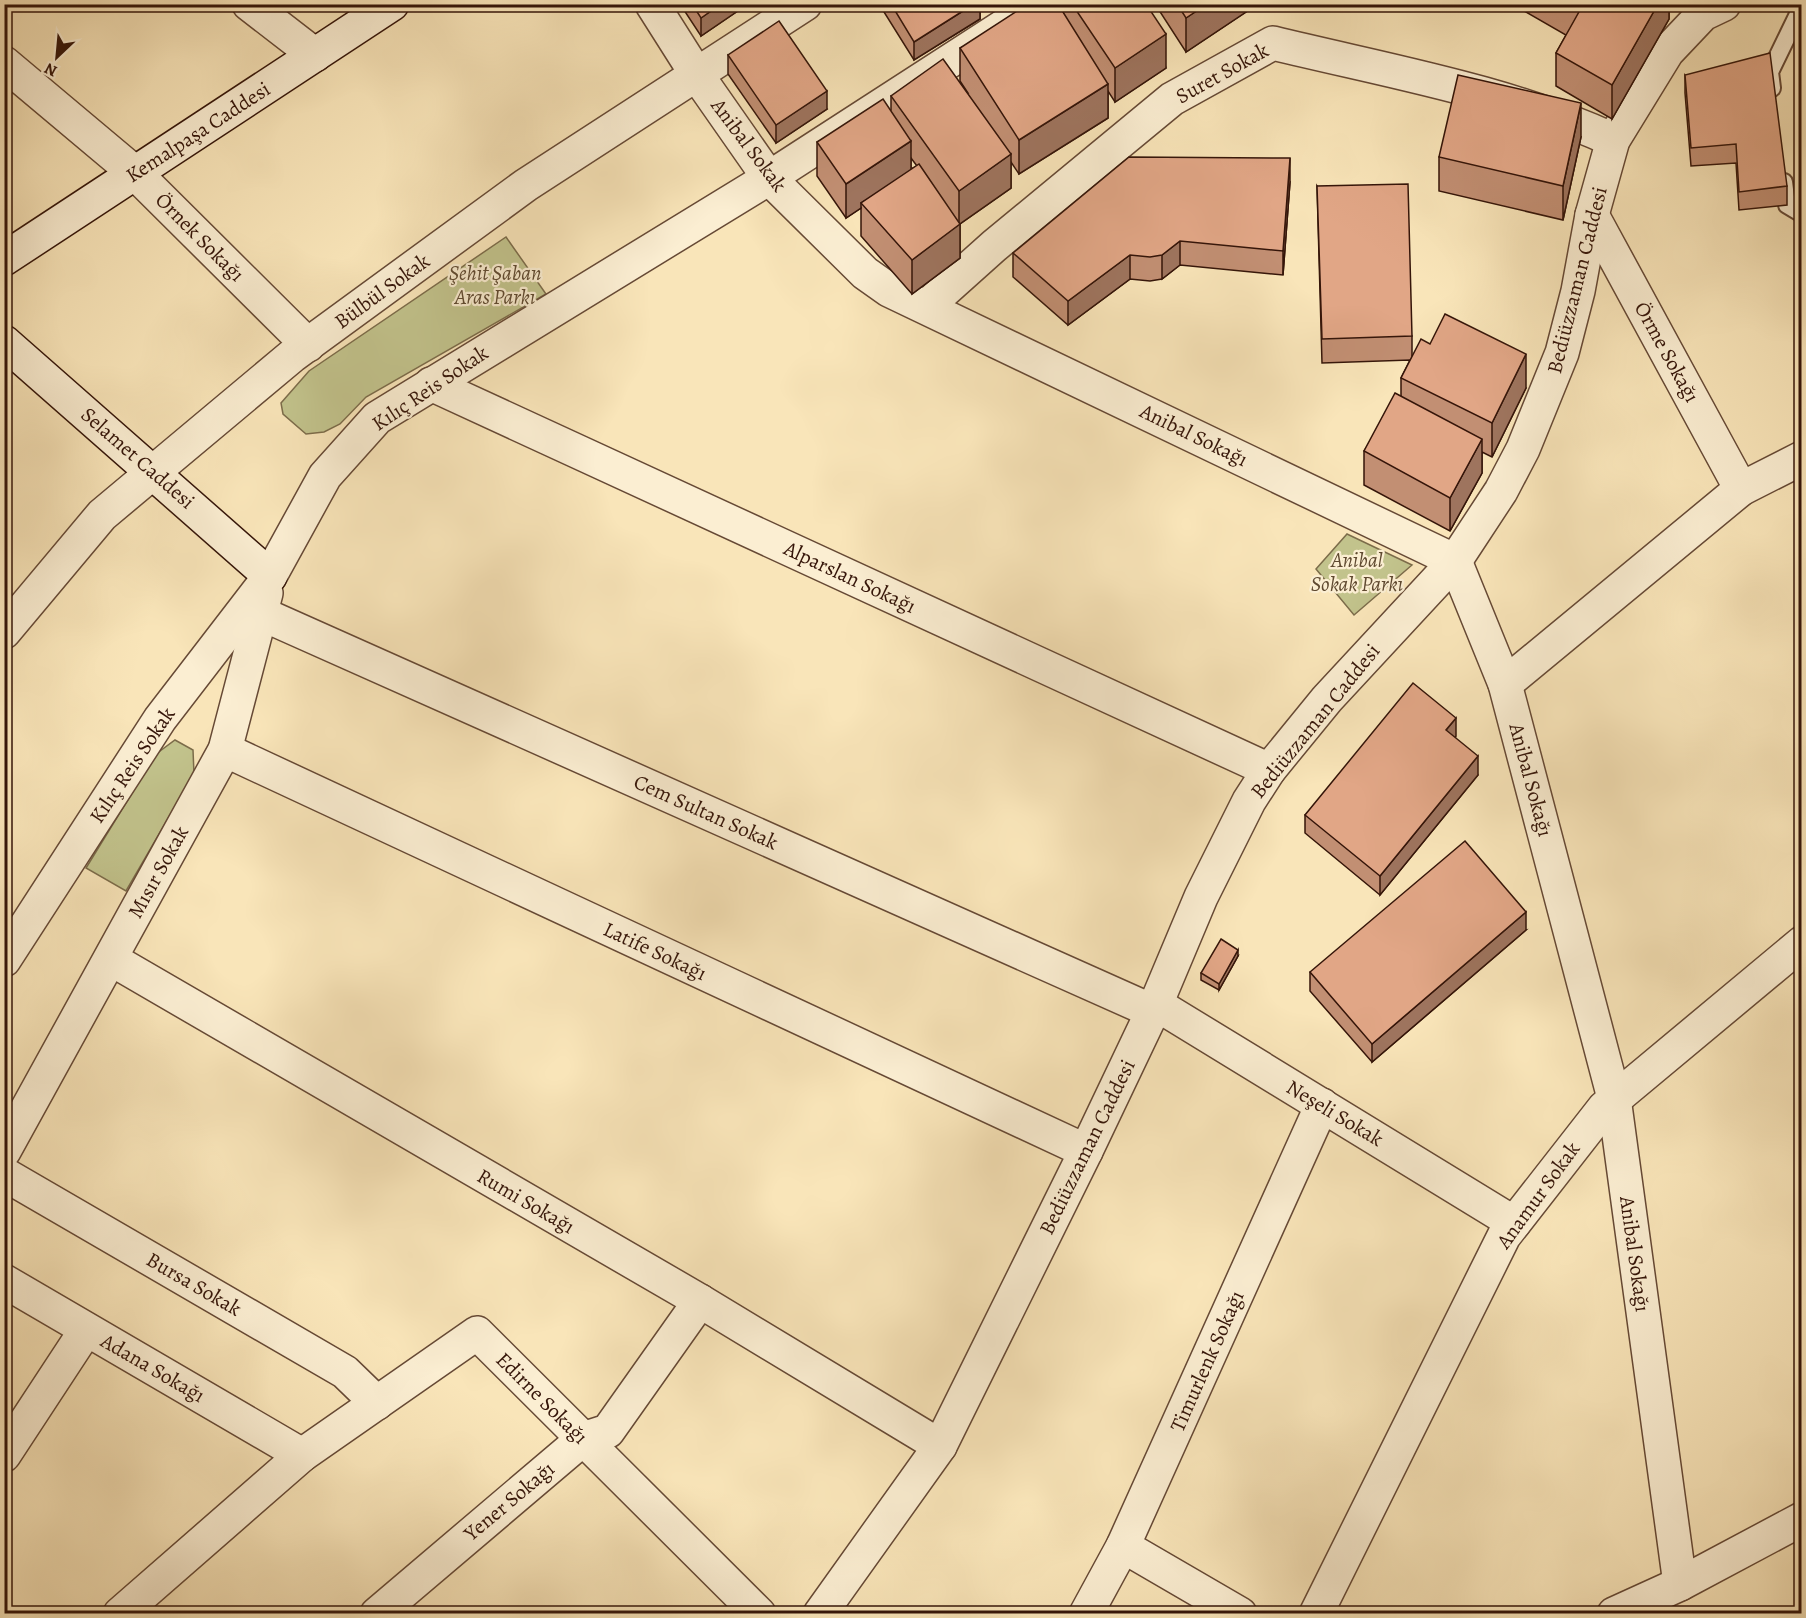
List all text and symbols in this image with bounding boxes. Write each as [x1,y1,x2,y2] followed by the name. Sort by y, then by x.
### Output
[27,27,87,87] north arrow
[1171,36,1274,110] street label: Suret Sokak
[40,57,61,82] text: N
[120,75,276,189] street label: Kemalpaşa Caddesi
[704,92,794,198] street label: Anibal Sokak
[1540,184,1614,376] street label: Bediüzzaman Caddesi
[149,186,251,288] street label: Örnek Sokağı
[329,247,436,335] street label: Bülbül Sokak
[449,259,541,311] park label: Şehit Şaban Aras Parkı
[1628,297,1706,407] street label: Örme Sokağı
[366,338,494,437] street label: Kılıç Reis Sokak
[1135,396,1253,473] street label: Anibal Sokağı
[75,401,201,515] street label: Selamet Caddesi
[779,534,920,620] street label: Alparslan Sokağı
[1311,546,1403,598] park label: Anibal Sokak Parkı
[1244,638,1386,804] street label: Bediüzzaman Caddesi
[83,701,182,829] street label: Kılıç Reis Sokak
[1502,719,1560,840] street label: Anibal Sokağı
[629,768,783,857] street label: Cem Sultan Sokak
[121,820,195,923] street label: Mısır Sokak
[599,915,711,987] street label: Latife Sokağı
[1032,1055,1142,1239] street label: Bediüzzaman Caddesi
[1281,1073,1389,1153] street label: Neşeli Sokak
[1489,1136,1587,1255] street label: Anamur Sokak
[472,1162,580,1240] street label: Rumi Sokağı
[1613,1193,1657,1314] street label: Anibal Sokağı
[141,1245,247,1323] street label: Bursa Sokak
[1163,1286,1251,1436] street label: Timurlenk Sokağı
[95,1326,210,1409] street label: Adana Sokağı
[490,1346,594,1450] street label: Edirne Sokağı
[457,1455,560,1548] street label: Yener Sokağı

